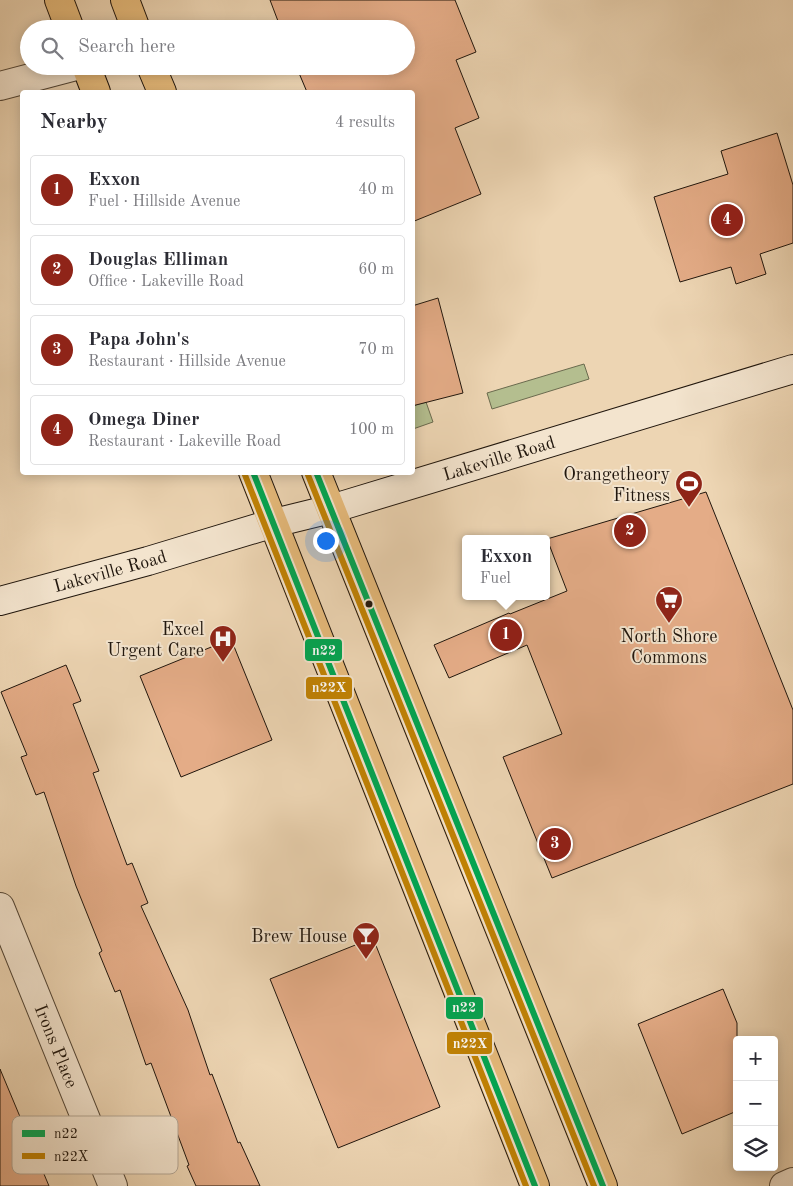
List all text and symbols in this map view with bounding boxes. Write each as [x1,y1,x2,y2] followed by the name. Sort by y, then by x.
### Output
[20,20,415,75] search box
[38,34,66,62] icon: search
[78,38,175,57] text: Search here
[40,112,108,133] text: Nearby
[335,115,395,131] text: 4 results
[88,171,140,190] text: Exxon
[52,182,62,198] text: 1
[358,182,394,198] text: 40 m
[88,194,240,210] text: Fuel · Hillside Avenue
[711,201,743,239] pin: 4
[88,251,228,270] text: Douglas Elliman
[52,262,62,278] text: 2
[358,262,394,278] text: 60 m
[88,274,244,290] text: Office · Lakeville Road
[88,331,189,350] text: Papa John's
[52,342,62,358] text: 3
[358,342,394,358] text: 70 m
[88,354,286,370] text: Restaurant · Hillside Avenue
[88,411,200,430] text: Omega Diner
[52,422,62,438] text: 4
[349,422,394,438] text: 100 m
[88,434,281,450] text: Restaurant · Lakeville Road
[441,434,557,485] street label: Lakeville Road
[563,466,670,505] place label: Orangetheory Fitness
[674,469,704,508] sports icon: Orangetheory Fitness
[614,512,646,550] pin: 2
[313,528,339,554] your location
[462,535,550,600] popup
[52,548,169,596] street label: Lakeville Road
[480,548,532,567] text: Exxon
[480,571,511,587] text: Fuel
[654,585,684,624] supermarket icon: North Shore Commons
[364,599,374,609] unlabelled marker
[490,616,522,654] pin: 1
[107,621,204,660] place label: Excel Urgent Care
[208,624,238,663] hospital icon: Excel Urgent Care
[621,628,717,667] place label: North Shore Commons
[304,638,343,662] line badge: n22
[312,644,336,658] text: n22
[305,676,353,700] line badge: n22X
[312,681,347,695] text: n22X
[539,825,571,863] pin: 3
[351,921,381,960] bar icon: Brew House
[251,928,347,946] place label: Brew House
[445,996,484,1020] line badge: n22
[452,1001,476,1015] text: n22
[30,1002,80,1091] street label: Irons Place
[446,1031,493,1055] line badge: n22X
[733,1036,778,1171] map controls
[733,1036,778,1081] button: +
[453,1037,488,1051] text: n22X
[733,1081,778,1126] button: −
[12,1116,178,1174] legend
[733,1126,778,1171] button: layers
[54,1127,78,1141] text: n22
[54,1150,89,1164] text: n22X

